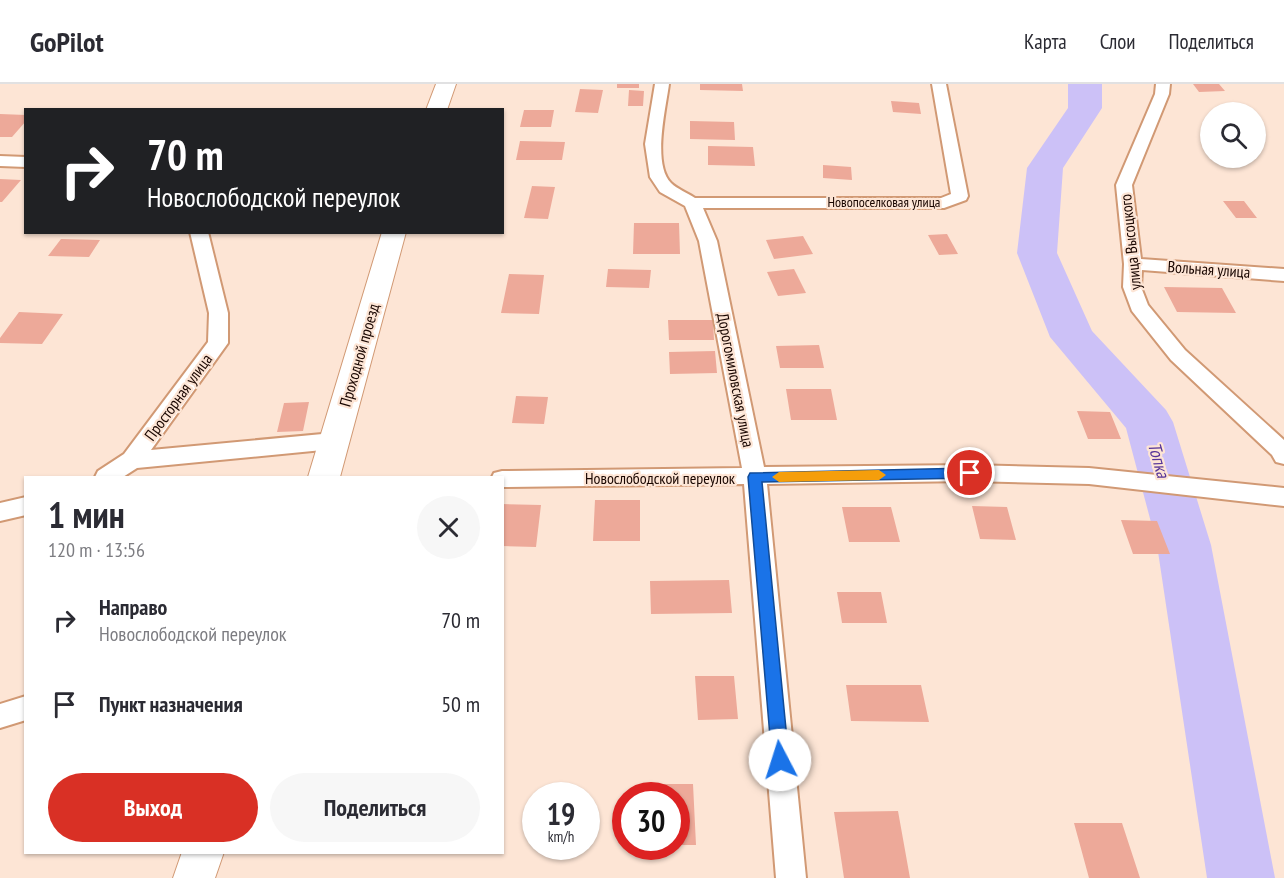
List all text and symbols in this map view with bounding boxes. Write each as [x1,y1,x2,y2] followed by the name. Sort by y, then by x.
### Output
[30,23,104,60] text: GoPilot
[1024,28,1067,55] text: Карта
[1100,28,1135,55] text: Слои
[1168,28,1254,55] text: Поделиться
[1200,102,1266,168] map controls
[1200,102,1266,168] button: search
[147,127,224,182] text: 70 m
[48,132,126,210] icon: right
[147,180,400,214] text: Новослободской переулок
[828,193,940,211] street label: Новопоселковая улица
[1115,193,1145,291] street label: улица Высоцкого
[1167,256,1251,282] street label: Вольная улица
[335,301,383,409] street label: Проходной проезд
[713,311,759,449] street label: Дорогомиловская улица
[140,350,216,444] street label: Просторная улица
[1143,440,1175,481] water label: Топка
[944,447,995,498] pin
[953,456,986,489] icon: arrive
[585,468,736,488] street label: Новослободской переулок
[48,491,125,538] text: 1 мин
[417,496,480,559] button: close
[48,537,145,563] text: 120 m · 13:56
[99,593,167,621] text: Направо
[48,604,81,637] icon: right
[441,606,480,634] text: 70 m
[99,621,287,647] text: Новослободской переулок
[48,688,81,721] icon: arrive
[99,690,243,718] text: Пункт назначения
[441,690,480,718] text: 50 m
[748,728,812,792] position arrow
[48,773,258,842] button: Выход
[270,773,480,842] button: Поделиться
[612,782,690,860] speed limit sign: 30
[547,794,575,833] text: 19
[548,827,574,846] text: km/h

